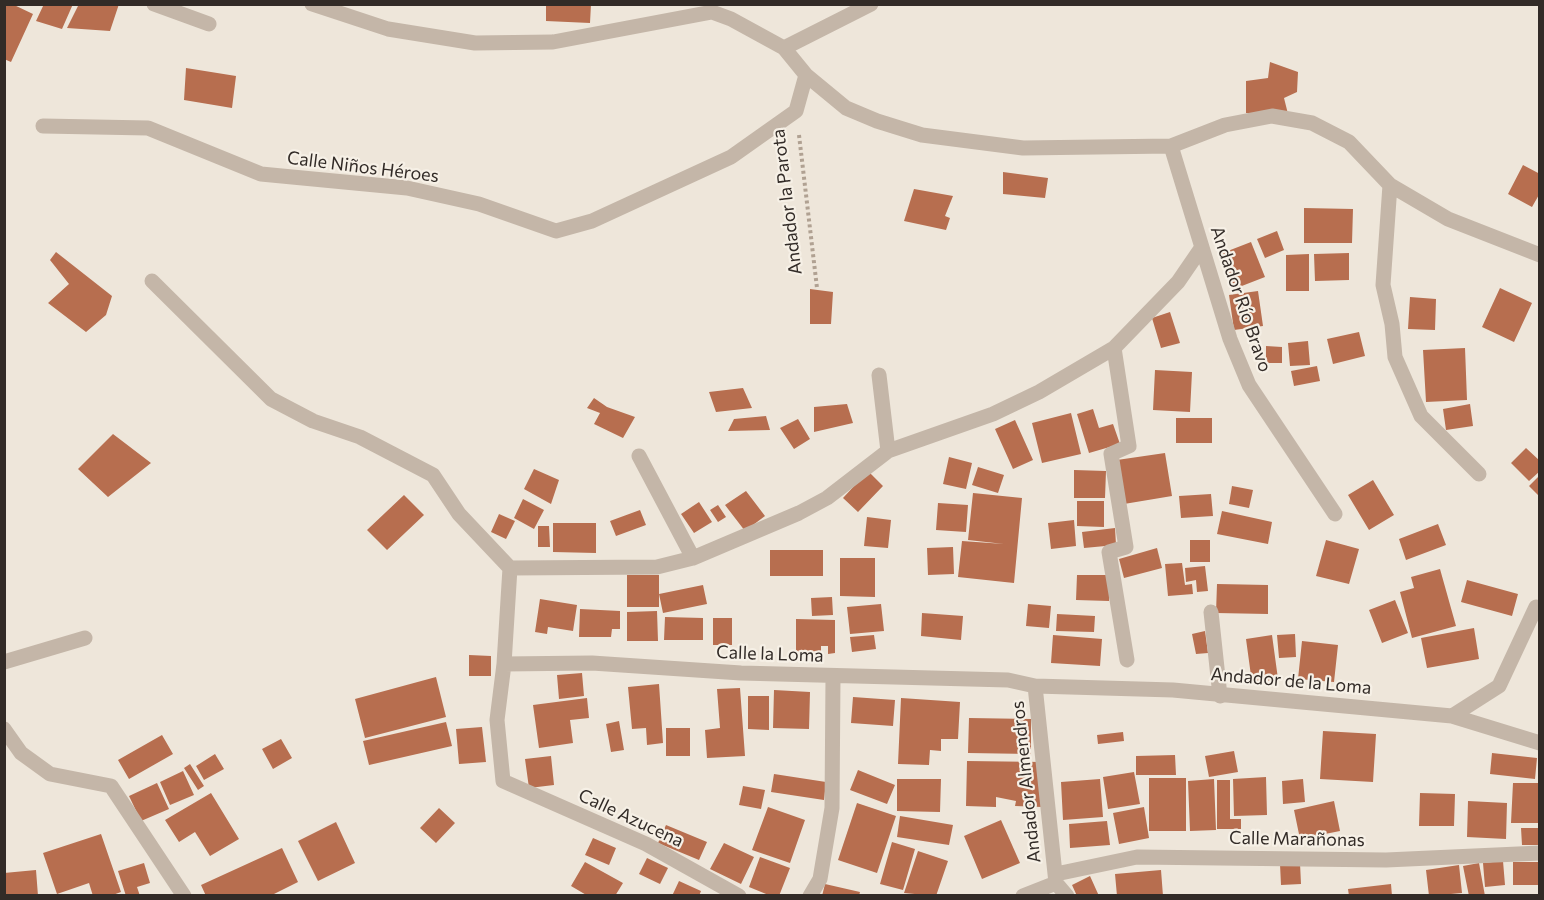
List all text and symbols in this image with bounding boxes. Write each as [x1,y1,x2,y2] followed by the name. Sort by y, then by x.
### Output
[767,128,807,276] street label: Andador la Parota
[286,147,440,187] street label: Calle Niños Héroes
[1206,223,1276,375] street label: Andador Río Bravo
[716,641,824,667] street label: Calle la Loma
[1210,663,1372,699] street label: Andador de la Loma
[1007,700,1045,864] street label: Andador Almendros
[575,784,687,852] street label: Calle Azucena
[1229,827,1365,851] street label: Calle Marañonas

